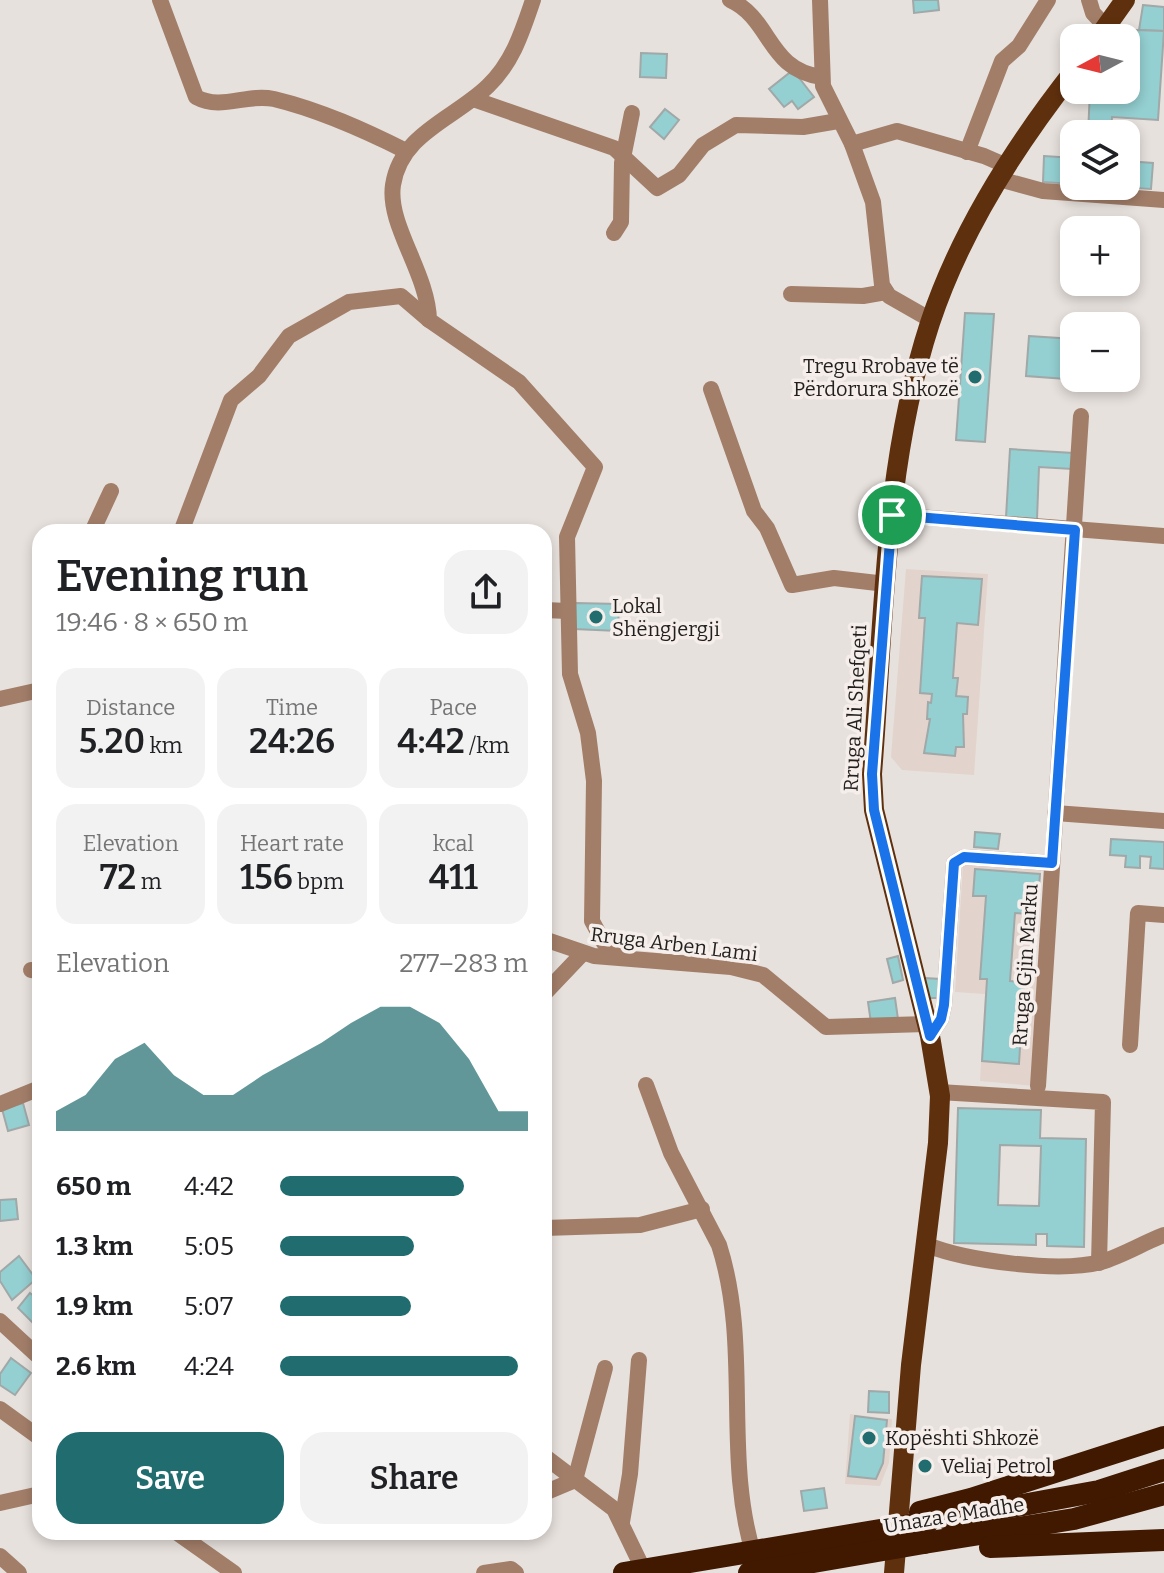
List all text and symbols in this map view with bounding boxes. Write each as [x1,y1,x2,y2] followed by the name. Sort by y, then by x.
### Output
[1060,24,1140,104] north arrow
[1060,24,1140,392] map controls
[1060,120,1140,200] button: layers
[1060,216,1140,296] button: +
[1060,312,1140,392] button: −
[793,354,959,401] place label: Tregu Rrobave të Përdorura Shkozë
[966,368,984,386] marker: Tregu Rrobave të Përdorura Shkozë
[858,481,926,549] pin
[870,493,914,537] icon: arrive
[56,550,308,603] text: Evening run
[444,550,528,634] button: share
[612,594,720,642] place label: Lokal Shëngjergji
[56,607,248,638] text: 19:46 · 8 × 650 m
[587,608,605,626] marker: Lokal Shëngjergji
[839,624,871,792] street label: Rruga Ali Shefqeti
[86,694,175,721] text: Distance
[266,694,318,721] text: Time
[430,694,477,721] text: Pace
[79,721,145,762] text: 5.20
[249,721,335,762] text: 24:26
[397,721,465,762] text: 4:42
[145,732,183,759] text: km
[465,732,509,759] text: /km
[83,830,179,857] text: Elevation
[240,830,344,857] text: Heart rate
[433,830,474,857] text: kcal
[100,857,136,898] text: 72
[240,857,293,898] text: 156
[429,857,478,898] text: 411
[136,868,162,895] text: m
[293,868,344,895] text: bpm
[1007,883,1044,1047] street label: Rruga Gjin Marku
[589,922,759,966] street label: Rruga Arben Lami
[56,948,169,979] text: Elevation
[399,948,528,979] text: 277–283 m
[56,1171,131,1202] text: 650 m
[184,1171,234,1202] text: 4:42
[56,1231,133,1262] text: 1.3 km
[184,1231,234,1262] text: 5:05
[56,1291,133,1322] text: 1.9 km
[184,1291,233,1322] text: 5:07
[56,1351,136,1382] text: 2.6 km
[184,1351,234,1382] text: 4:24
[885,1426,1039,1450] place label: Kopështi Shkozë
[860,1429,878,1447] marker: Kopështi Shkozë
[56,1432,284,1524] button: Save
[300,1432,528,1524] button: Share
[941,1454,1052,1479] place label: Veliaj Petrol
[916,1457,934,1475] marker: Veliaj Petrol
[882,1492,1026,1538] street label: Unaza e Madhe

